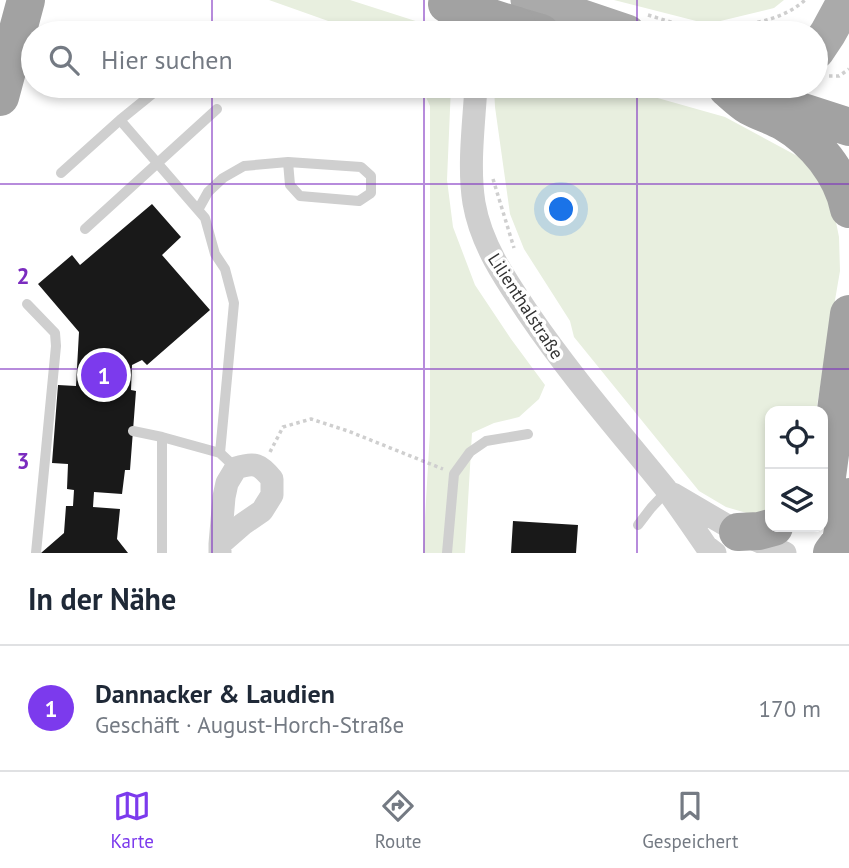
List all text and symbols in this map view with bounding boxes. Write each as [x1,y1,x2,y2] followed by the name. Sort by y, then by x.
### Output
[21,21,828,98] search box
[45,41,83,79] icon: search
[101,43,233,76] text: Hier suchen
[544,192,578,226] your location
[483,249,569,363] street label: Lilienthalstraße
[16,261,30,290] text: 2
[81,349,127,401] pin: 1
[765,406,828,532] map controls
[765,406,828,469] button: locate
[16,446,30,475] text: 3
[765,469,828,532] button: layers
[28,579,176,618] text: In der Nähe
[95,677,335,710] text: Dannacker & Laudien
[44,694,58,723] text: 1
[759,694,821,723] text: 170 m
[95,710,404,739] text: Geschäft · August-Horch-Straße
[110,787,154,853] tab: Karte
[375,787,421,853] tab: Route
[642,787,739,853] tab: Gespeichert

